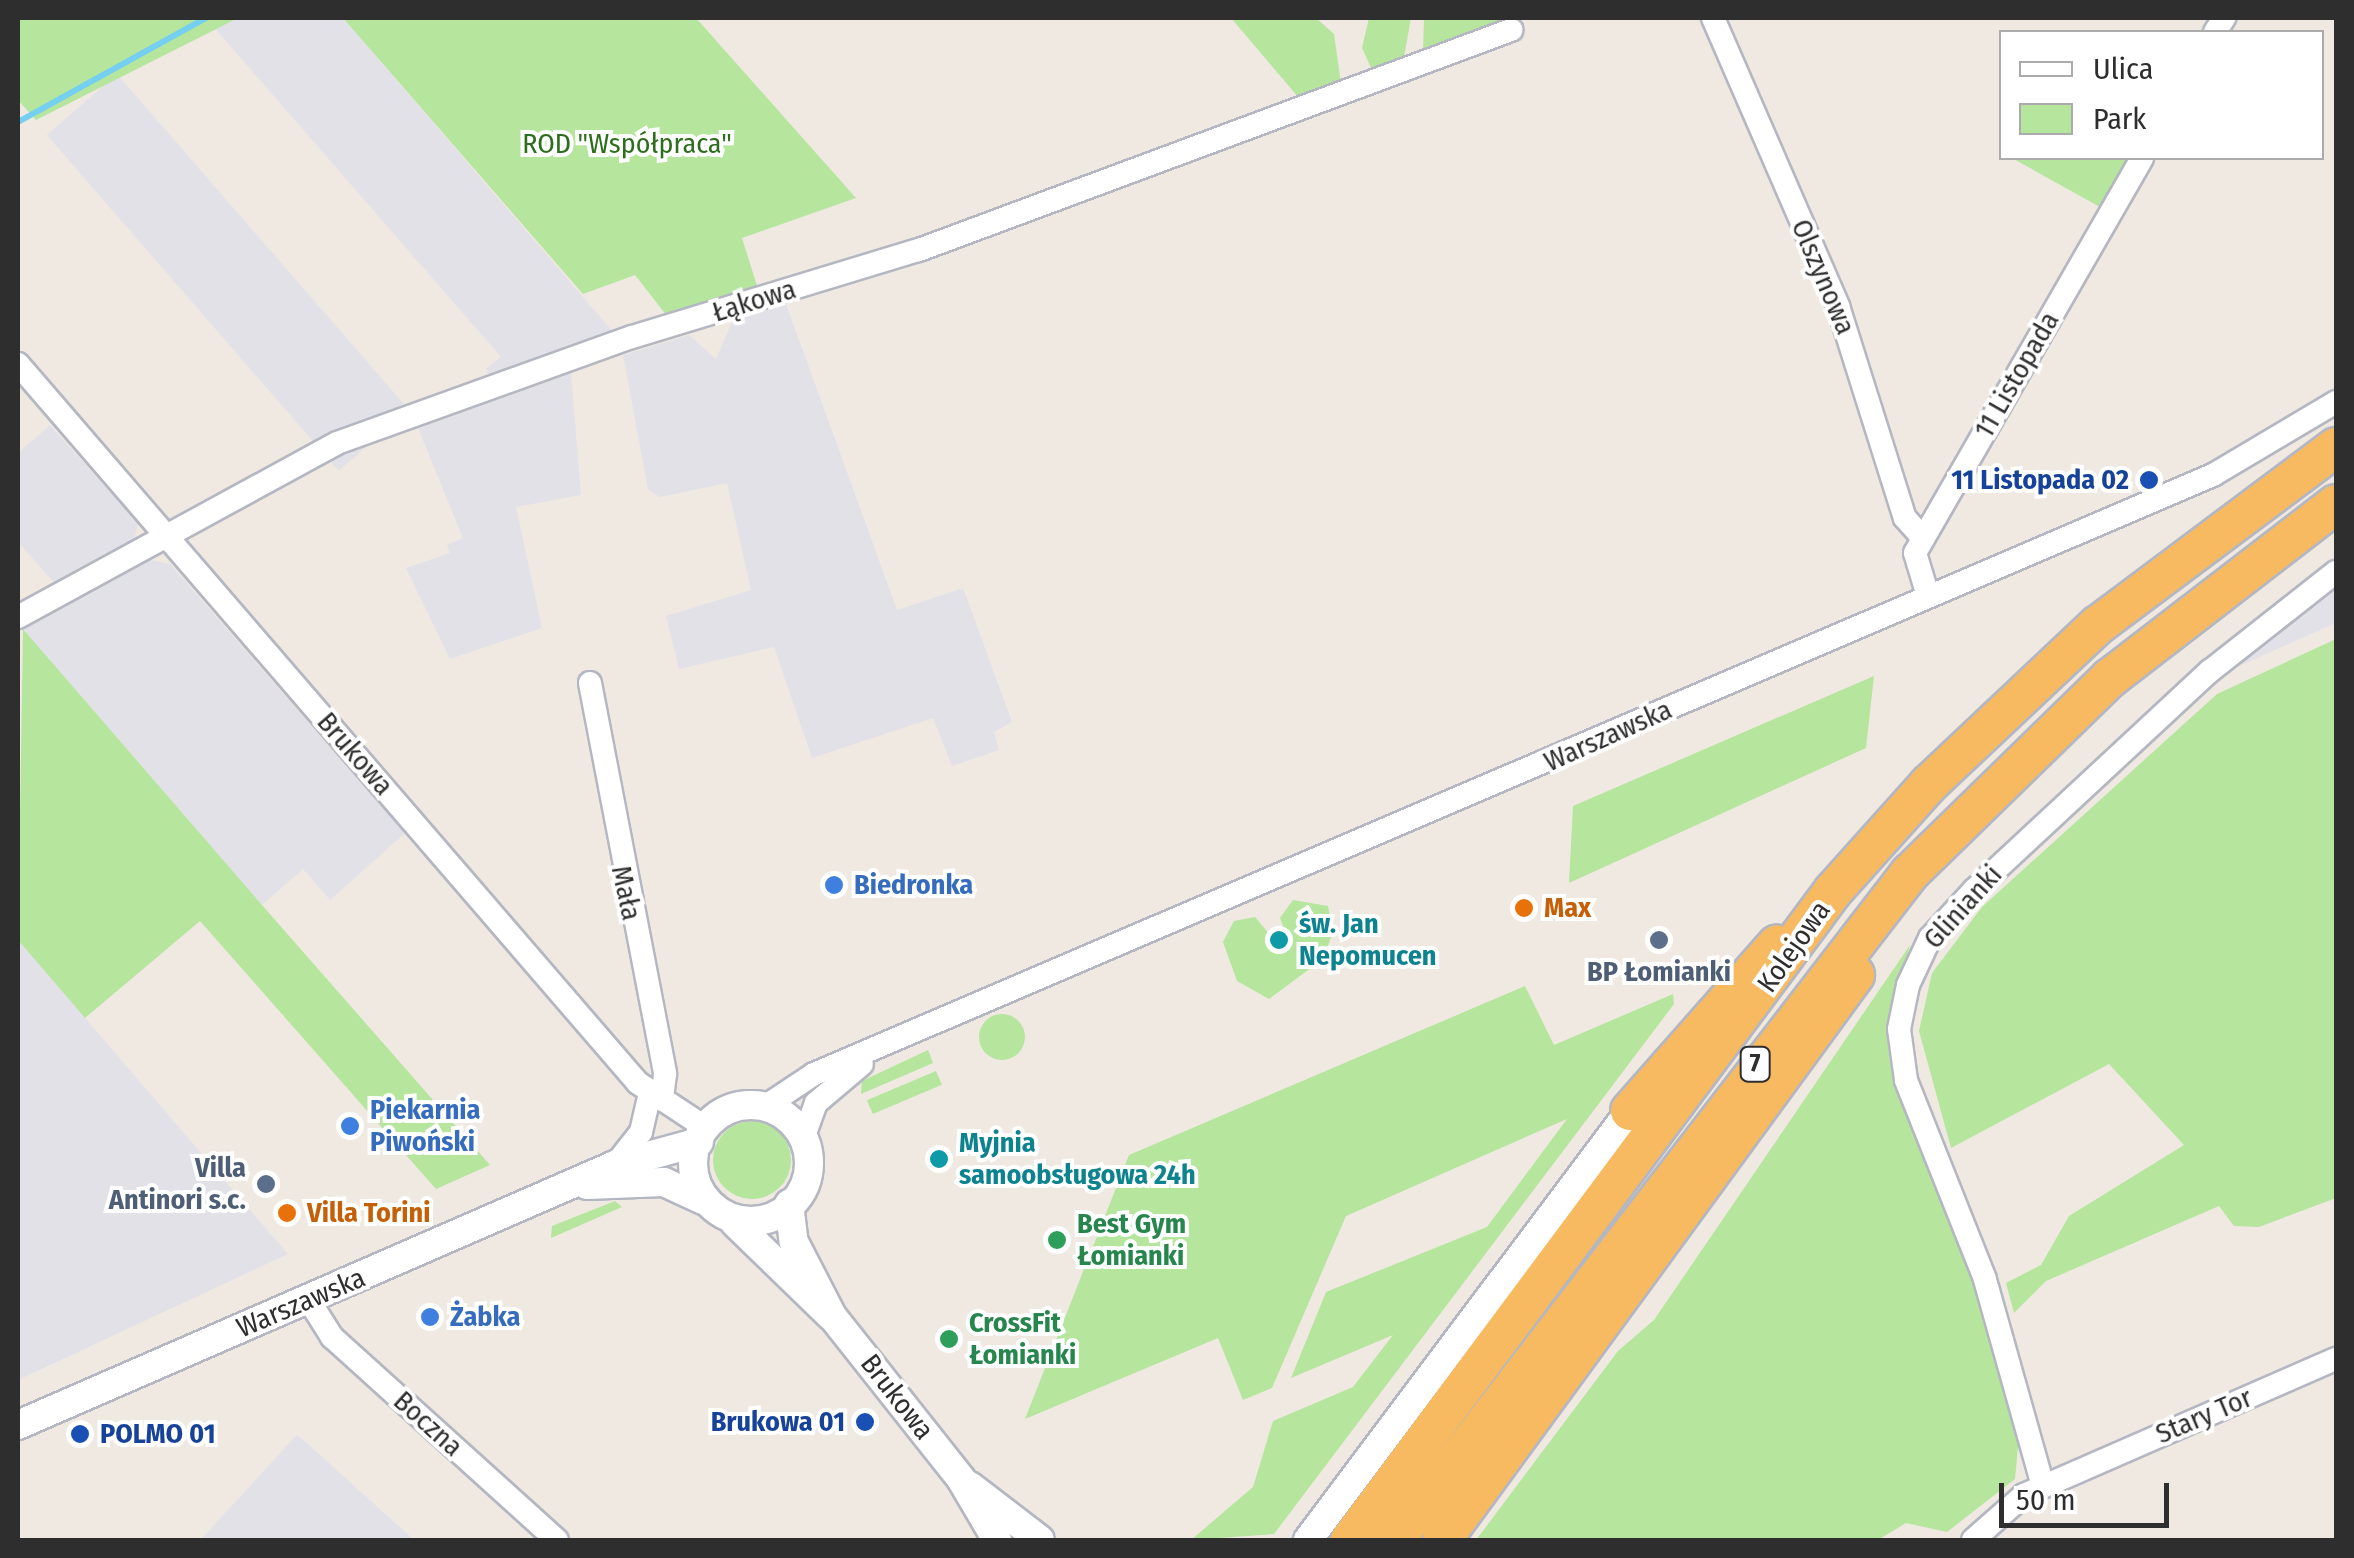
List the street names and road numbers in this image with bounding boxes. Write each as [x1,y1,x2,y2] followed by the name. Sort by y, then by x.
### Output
[1784,214,1862,340] street label: Olszynowa
[708,272,800,330] street label: Łąkowa
[1967,306,2067,444] street label: 11 Listopada
[1539,693,1677,779] street label: Warszawska
[310,706,400,802] street label: Brukowa
[1917,858,2009,956] street label: Glinianki
[604,863,648,923] street label: Mała
[1750,895,1838,999] street label: Kolejowa
[1738,1044,1772,1084] road number: 7
[232,1261,370,1345] street label: Warszawska
[853,1348,941,1446] street label: Brukowa
[2151,1381,2257,1451] street label: Stary Tor
[386,1384,470,1464] street label: Boczna

